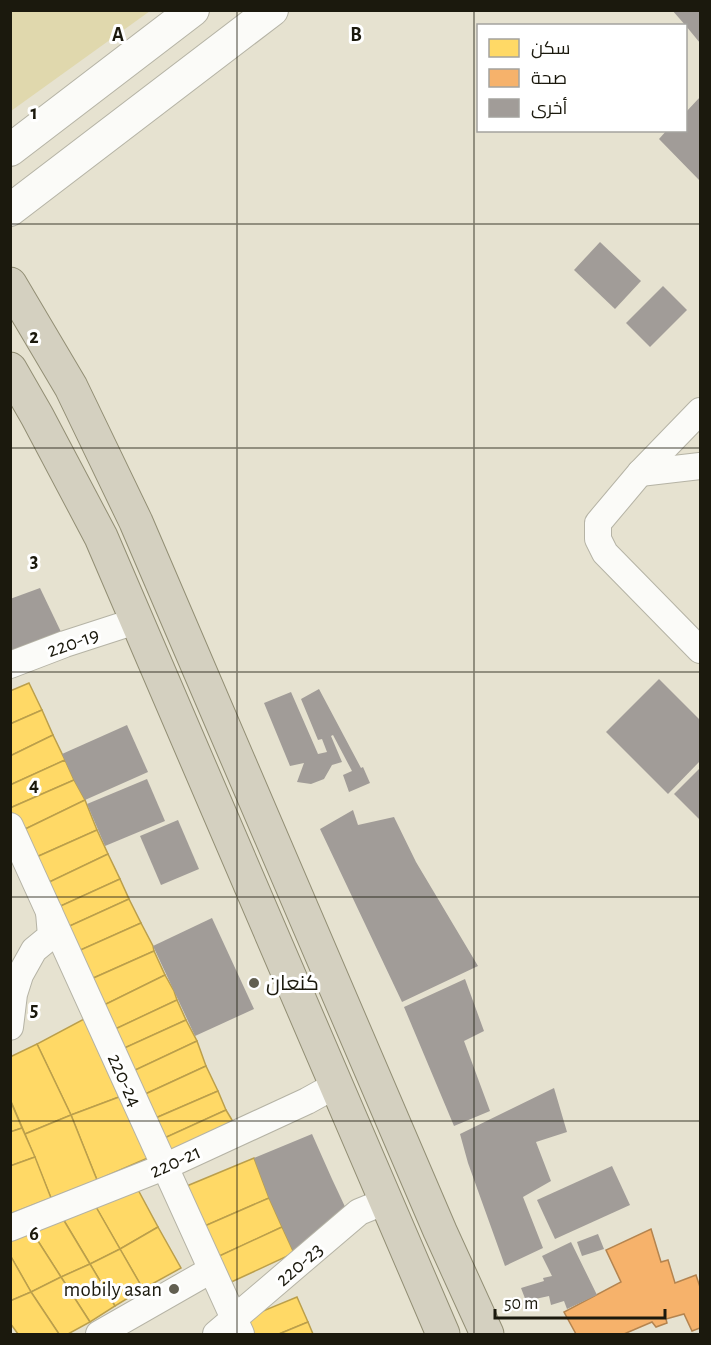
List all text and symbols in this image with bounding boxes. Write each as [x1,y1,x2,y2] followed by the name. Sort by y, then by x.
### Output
[477,24,687,132] legend
[112,25,124,45] text: A
[350,25,362,45] text: B
[531,40,570,59] text: سكن
[531,70,567,88] text: صحة
[531,97,568,119] text: أخرى
[30,103,38,123] text: 1
[29,327,39,347] text: 2
[30,551,38,571] text: 3
[44,624,102,661] street label: 220-19
[29,775,39,795] text: 4
[266,973,319,996] place label: كنعان
[247,976,261,990] marker: كنعان
[30,1000,38,1020] text: 5
[103,1050,146,1110] street label: 220-24
[147,1141,204,1182] street label: 220-21
[29,1224,39,1244] text: 6
[272,1238,327,1290] street label: 220-23
[64,1279,162,1300] place label: mobily asan
[167,1282,181,1296] marker: mobily asan
[495,1282,664,1320] scale bar
[504,1295,538,1313] text: 50 m

